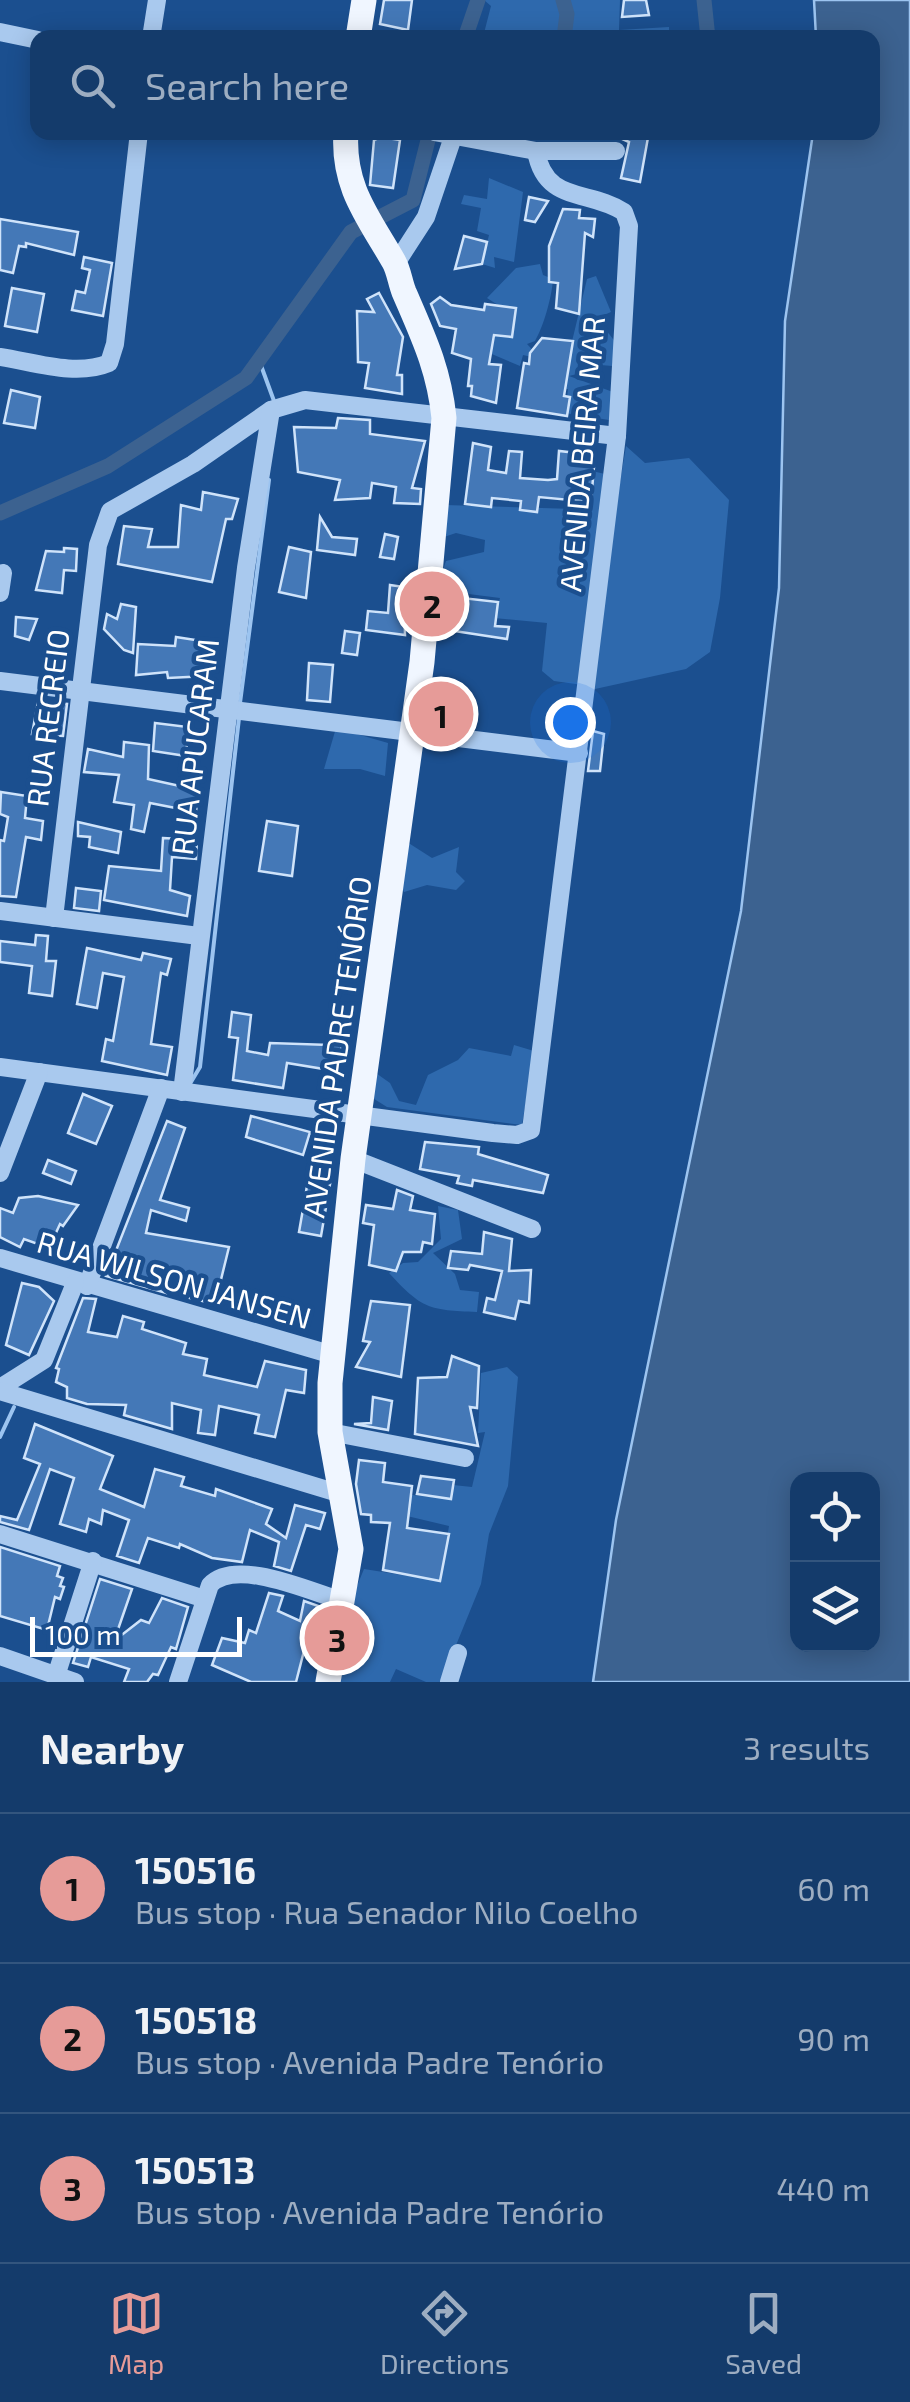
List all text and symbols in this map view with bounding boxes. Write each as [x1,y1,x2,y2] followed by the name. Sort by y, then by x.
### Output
[30,30,880,140] search box
[65,58,120,113] icon: search
[145,62,349,108] text: Search here
[551,315,611,593] street label: AVENIDA BEIRA MAR
[400,566,464,642] pin: 2
[18,627,76,809] street label: RUA RECREIO
[163,636,225,857] street label: RUA APUCARAM
[408,676,474,752] pin: 1
[545,697,596,748] your location
[294,874,378,1220] street label: AVENIDA PADRE TENÓRIO
[33,1223,316,1335] street label: RUA WILSON JANSEN
[790,1472,880,1652] map controls
[790,1472,880,1562] button: locate
[790,1562,880,1652] button: layers
[304,1600,370,1676] pin: 3
[30,1612,242,1656] scale bar
[45,1617,121,1651] text: 100 m
[40,1722,184,1772] text: Nearby
[743,1728,870,1766] text: 3 results
[135,1846,256,1892] text: 150516
[66,1869,79,1907] text: 1
[797,1869,870,1907] text: 60 m
[135,1892,639,1930] text: Bus stop · Rua Senador Nilo Coelho
[135,1996,257,2042] text: 150518
[63,2019,82,2057] text: 2
[797,2019,870,2057] text: 90 m
[135,2042,604,2080] text: Bus stop · Avenida Padre Tenório
[135,2146,255,2192] text: 150513
[63,2169,82,2207] text: 3
[776,2169,870,2207] text: 440 m
[135,2192,604,2230] text: Bus stop · Avenida Padre Tenório
[108,2286,164,2380] tab: Map
[380,2286,509,2380] tab: Directions
[725,2286,802,2380] tab: Saved

